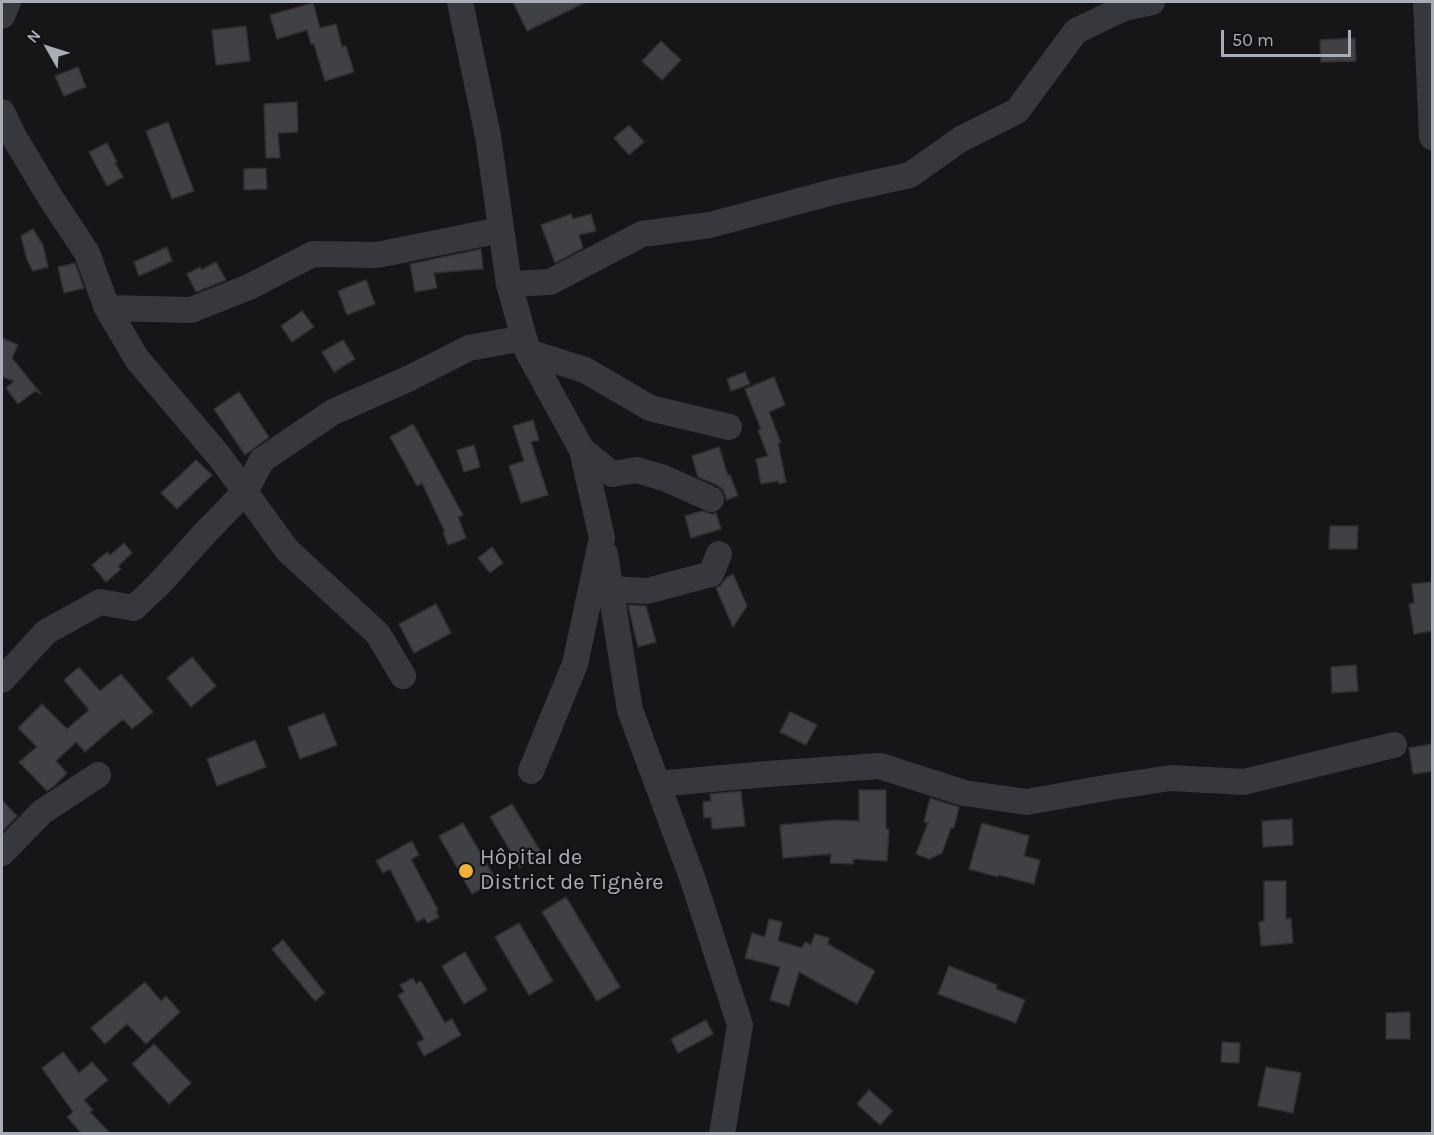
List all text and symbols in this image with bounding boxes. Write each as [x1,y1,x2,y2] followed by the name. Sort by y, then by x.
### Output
[18,18,78,78] north arrow
[1224,18,1354,56] scale bar
[23,26,45,47] text: N
[1232,29,1274,51] text: 50 m
[480,845,664,896] place label: Hôpital de District de Tignère
[457,862,475,880] marker: Hôpital de District de Tignère

